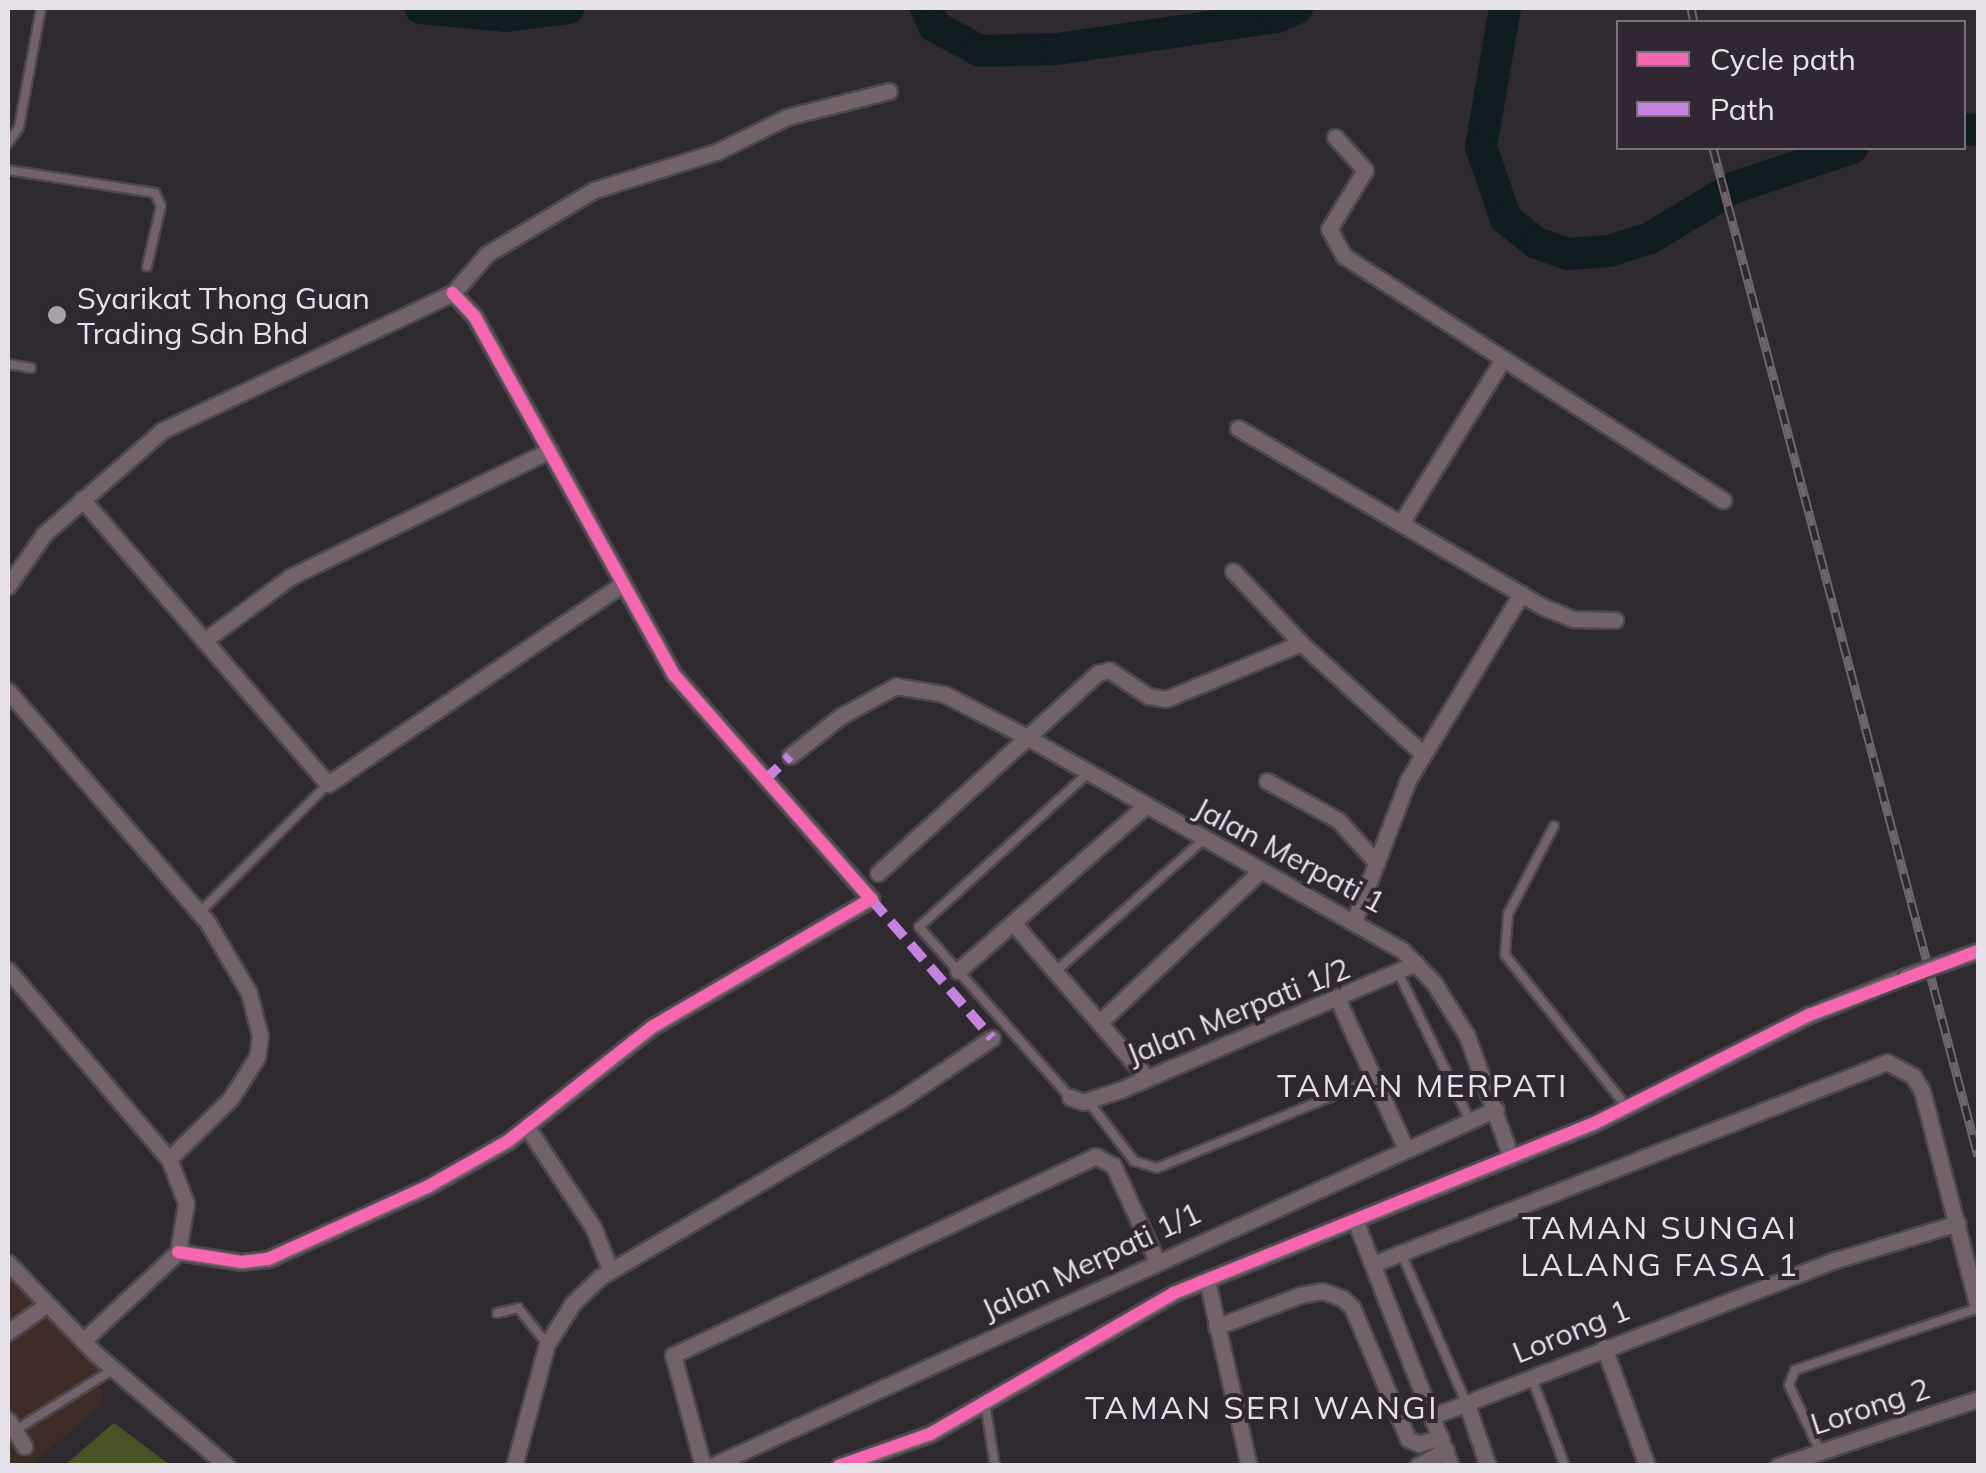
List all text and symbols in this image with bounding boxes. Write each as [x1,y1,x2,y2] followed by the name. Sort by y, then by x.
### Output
[1616,20,1966,150] legend
[1710,40,1856,78] text: Cycle path
[1710,90,1775,128] text: Path
[77,280,370,350] place label: Syarikat Thong Guan Trading Sdn Bhd
[46,304,68,326] marker: Syarikat Thong Guan Trading Sdn Bhd
[1188,790,1392,920] street label: Jalan Merpati 1
[1121,950,1355,1072] street label: Jalan Merpati 1/2
[1277,1066,1569,1104] district label: TAMAN MERPATI
[976,1195,1206,1327] street label: Jalan Merpati 1/1
[1520,1209,1800,1284] district label: TAMAN SUNGAI LALANG FASA 1
[1507,1291,1635,1371] street label: Lorong 1
[1806,1370,1934,1442] street label: Lorong 2
[1085,1388,1439,1426] district label: TAMAN SERI WANGI

